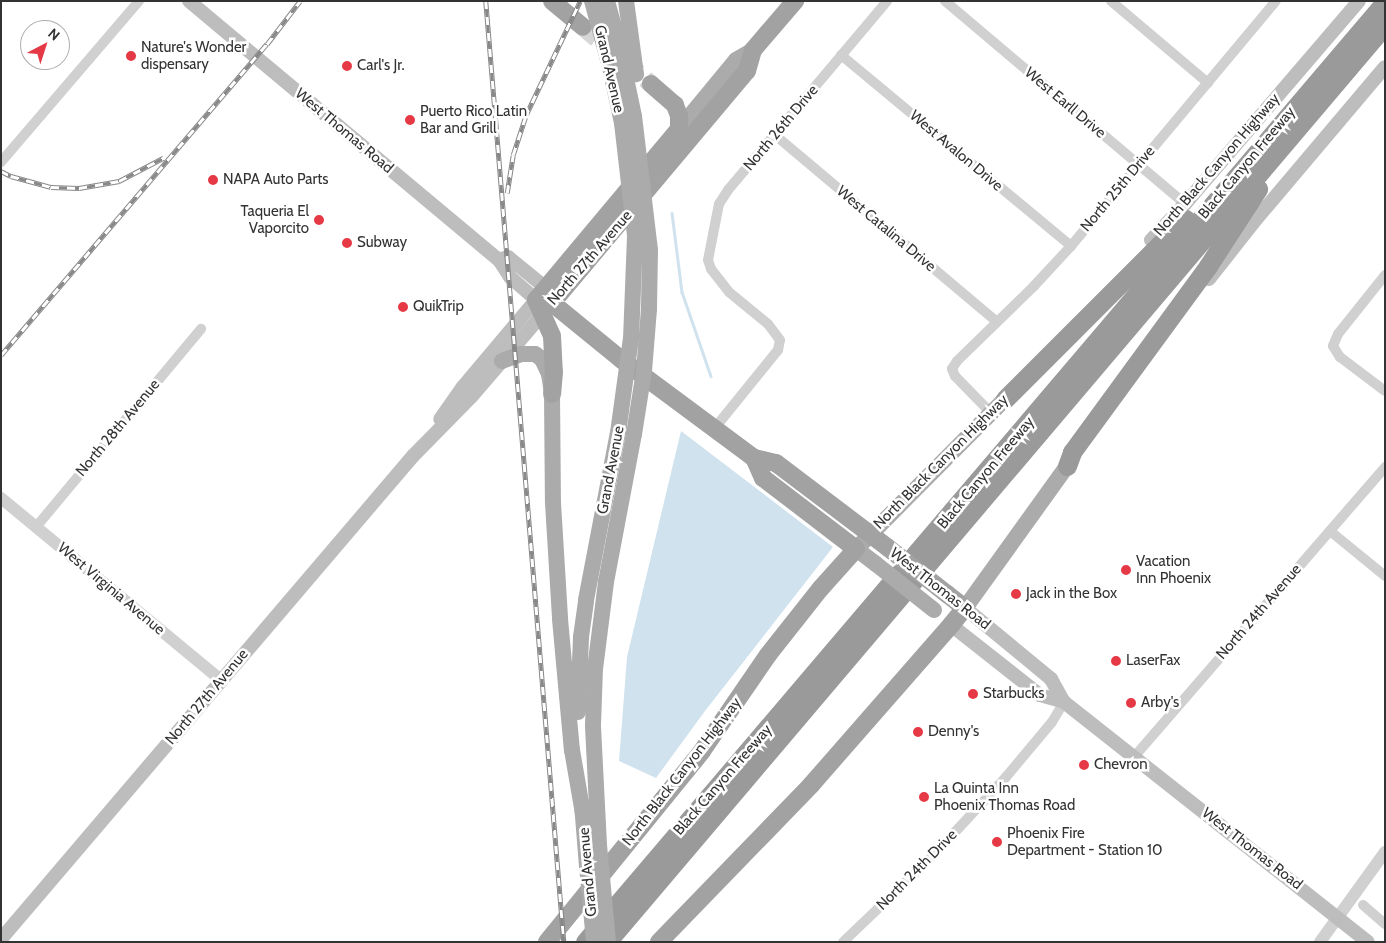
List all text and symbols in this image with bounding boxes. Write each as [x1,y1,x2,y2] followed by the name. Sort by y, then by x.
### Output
[20,20,70,70] north arrow
[590,23,628,115] street label: Grand Avenue
[44,24,64,44] text: N
[141,38,246,73] place label: Nature's Wonder dispensary
[125,50,137,62] marker: Nature's Wonder dispensary
[357,57,405,75] place label: Carl's Jr.
[341,60,353,72] marker: Carl's Jr.
[1021,64,1109,142] street label: West Earll Drive
[740,81,822,175] street label: North 26th Drive
[291,85,397,177] street label: West Thomas Road
[1150,90,1284,240] street label: North Black Canyon Highway
[420,102,527,137] place label: Puerto Rico Latin Bar and Grill
[1195,103,1299,223] street label: Black Canyon Freeway
[906,107,1006,195] street label: West Avalon Drive
[404,114,416,126] marker: Puerto Rico Latin Bar and Grill
[1077,143,1159,235] street label: North 25th Drive
[223,171,329,189] place label: NAPA Auto Parts
[207,174,219,186] marker: NAPA Auto Parts
[833,182,939,276] street label: West Catalina Drive
[240,202,309,237] place label: Taqueria El Vaporcito
[544,207,636,309] street label: North 27th Avenue
[313,214,325,226] marker: Taqueria El Vaporcito
[357,234,407,252] place label: Subway
[341,237,353,249] marker: Subway
[413,298,464,316] place label: QuikTrip
[397,301,409,313] marker: QuikTrip
[72,376,164,480] street label: North 28th Avenue
[870,391,1012,533] street label: North Black Canyon Highway
[934,413,1038,533] street label: Black Canyon Freeway
[594,424,628,516] street label: Grand Avenue
[54,539,168,639] street label: West Virginia Avenue
[886,544,994,634] street label: West Thomas Road
[1136,552,1211,587] place label: Vacation Inn Phoenix
[1213,561,1305,663] street label: North 24th Avenue
[1120,564,1132,576] marker: Vacation Inn Phoenix
[1026,585,1117,603] place label: Jack in the Box
[1010,588,1022,600] marker: Jack in the Box
[162,645,252,749] street label: North 27th Avenue
[1126,652,1180,670] place label: LaserFax
[1110,655,1122,667] marker: LaserFax
[983,685,1044,703] place label: Starbucks
[967,688,979,700] marker: Starbucks
[619,694,745,850] street label: North Black Canyon Highway
[1141,694,1179,712] place label: Arby's
[1125,697,1137,709] marker: Arby's
[670,721,776,839] street label: Black Canyon Freeway
[928,723,979,741] place label: Denny's
[912,726,924,738] marker: Denny's
[1094,756,1148,774] place label: Chevron
[1078,759,1090,771] marker: Chevron
[934,779,1075,814] place label: La Quinta Inn Phoenix Thomas Road
[918,791,930,803] marker: La Quinta Inn Phoenix Thomas Road
[1198,804,1306,894] street label: West Thomas Road
[1007,824,1162,859] place label: Phoenix Fire Department - Station 10
[873,826,961,914] street label: North 24th Drive
[575,827,601,917] street label: Grand Avenue
[991,836,1003,848] marker: Phoenix Fire Department - Station 10

